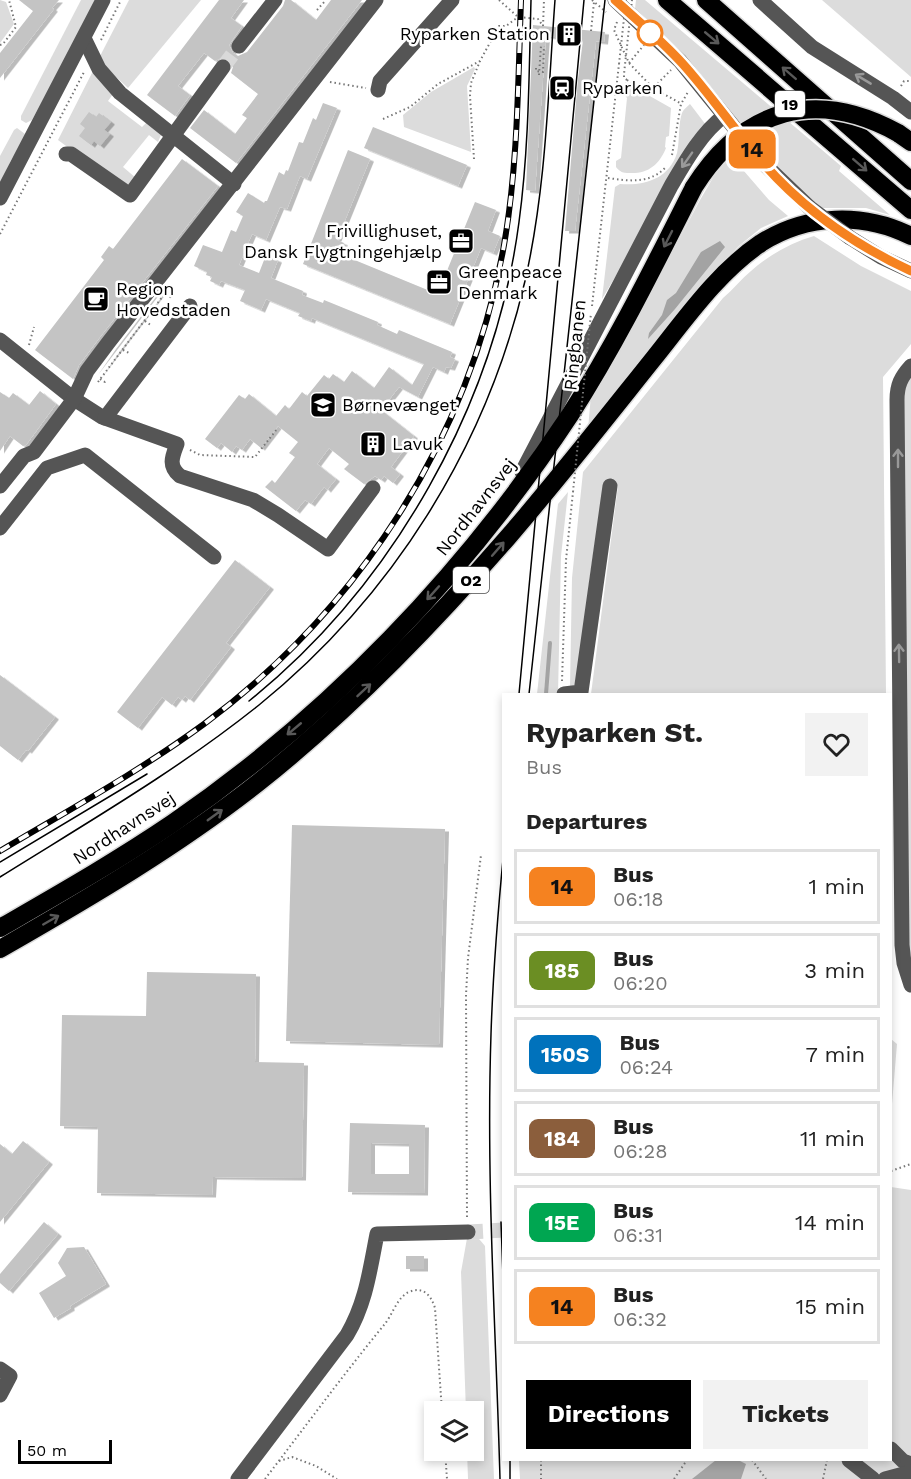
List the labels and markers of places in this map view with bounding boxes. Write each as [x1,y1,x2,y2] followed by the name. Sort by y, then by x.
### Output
[554,19,584,49] building icon: Ryparken Station
[637,20,663,46] unlabelled marker
[400,23,550,44] place label: Ryparken Station
[547,73,577,103] station icon: Ryparken
[582,77,663,98] place label: Ryparken
[244,220,442,262] place label: Frivillighuset, Dansk Flygtningehjælp
[446,226,476,256] office icon: Frivillighuset, Dansk Flygtningehjælp
[458,261,562,303] place label: Greenpeace Denmark
[424,267,454,297] office icon: Greenpeace Denmark
[116,278,231,320] place label: Region Hovedstaden
[81,284,111,314] cafe icon: Region Hovedstaden
[308,390,338,420] school or university icon: Børnevænget
[342,394,457,415] place label: Børnevænget
[358,429,388,459] building icon: Lavuk
[392,433,443,454] place label: Lavuk

